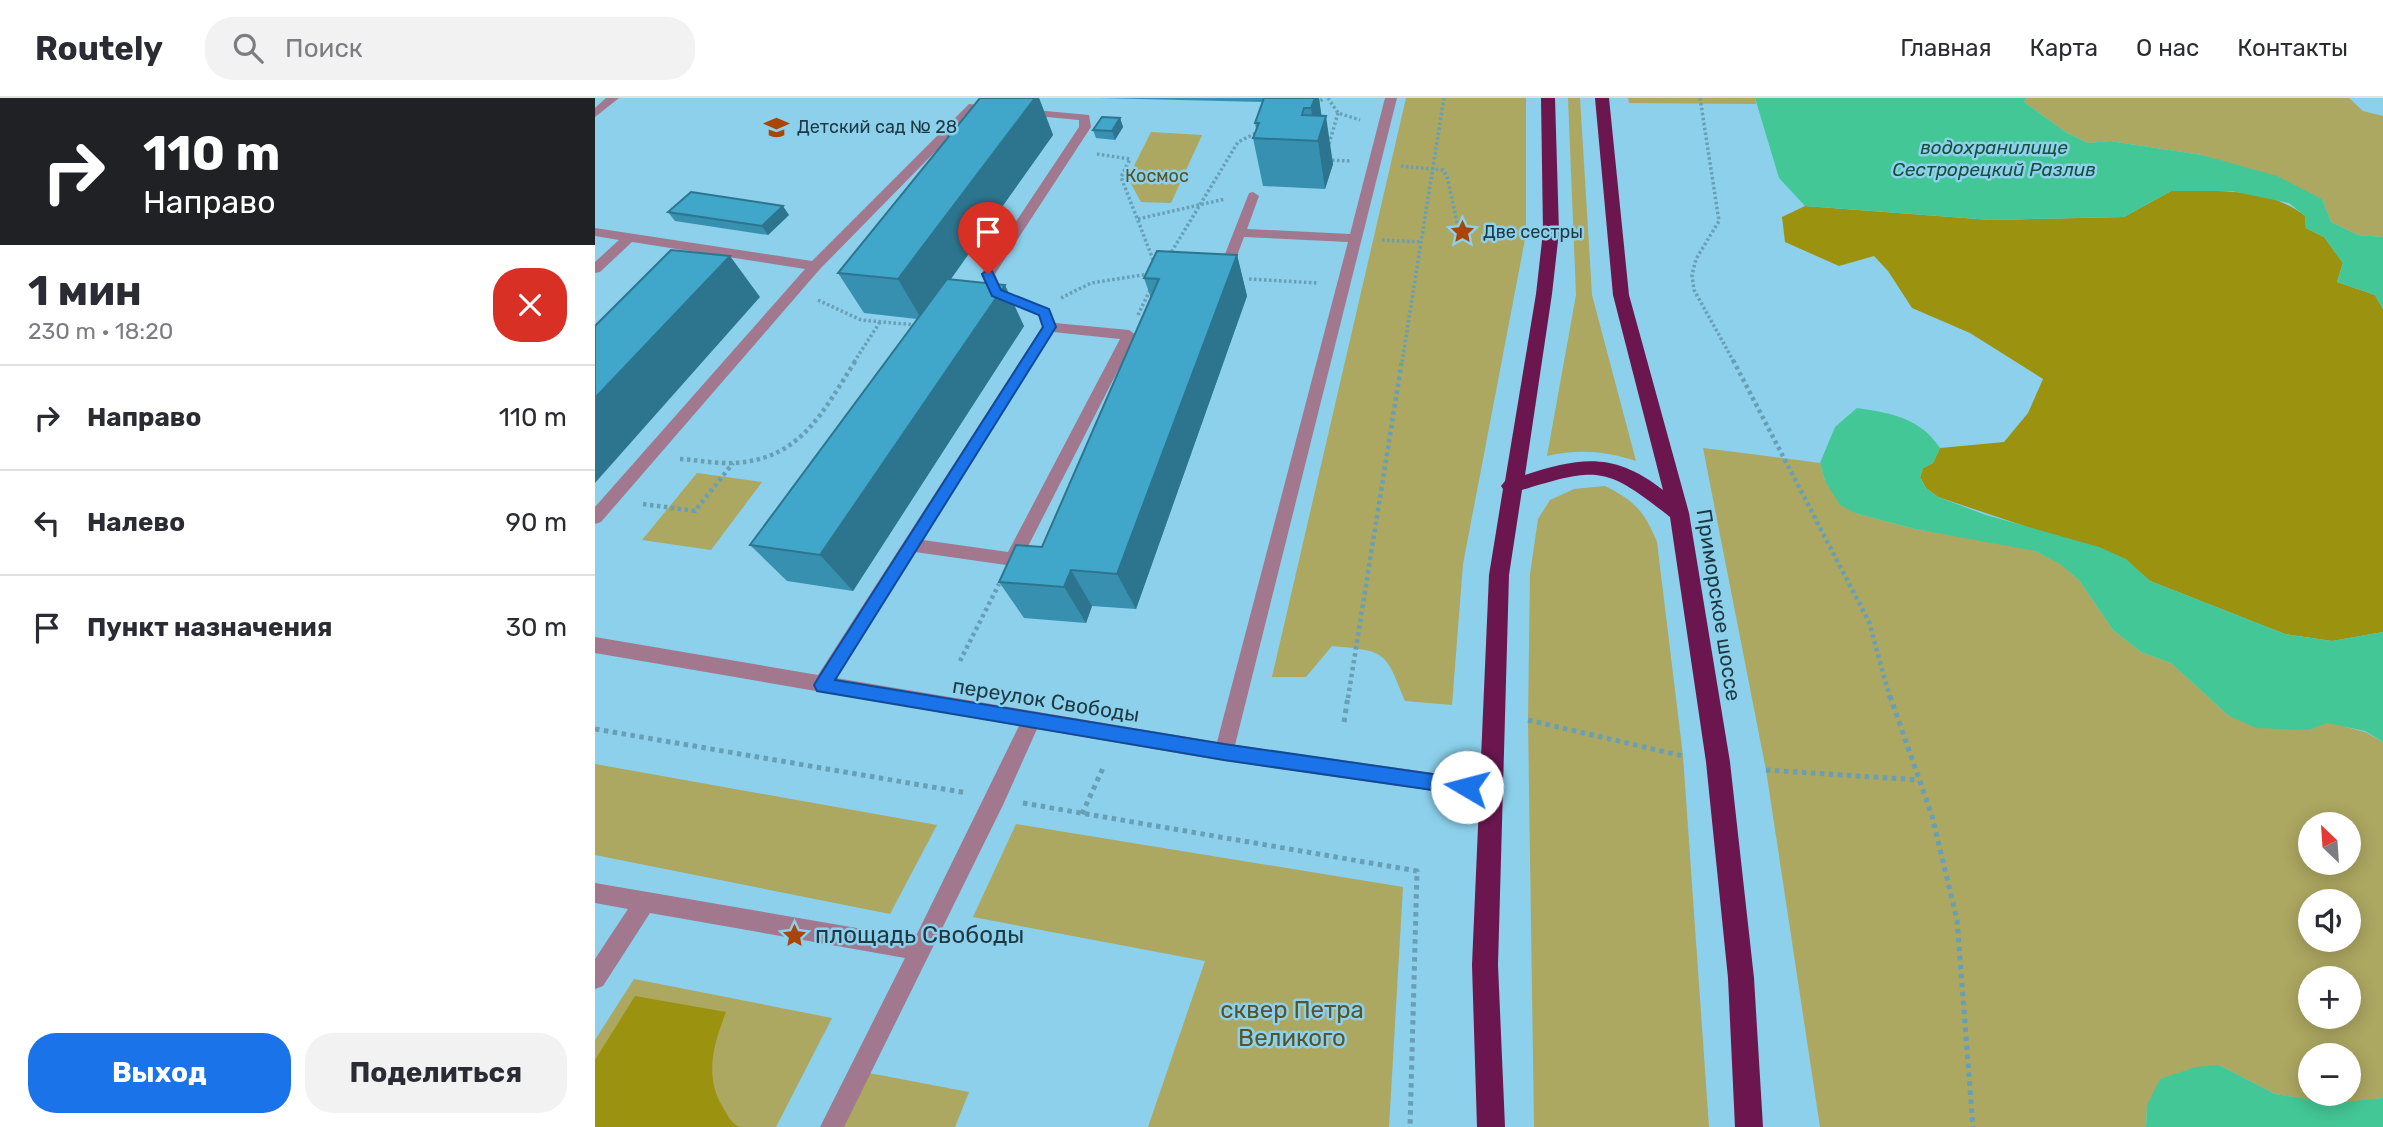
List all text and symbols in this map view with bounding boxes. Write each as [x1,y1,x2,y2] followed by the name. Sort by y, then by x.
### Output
[205,17,695,80] search box
[35,29,163,68] text: Routely
[229,29,267,67] icon: search
[285,33,363,64] text: Поиск
[1900,34,1992,62] text: Главная
[2030,34,2098,62] text: Карта
[2136,34,2199,62] text: О нас
[2237,34,2348,62] text: Контакты
[763,113,791,141] school or university icon: Детский сад № 28
[797,116,957,138] place label: Детский сад № 28
[143,124,280,182] text: 110 m
[28,126,119,217] icon: right
[1892,136,2096,181] water label: водохранилище Сестрорецкий Разлив
[1125,165,1189,187] park label: Космос
[143,183,276,221] text: Направо
[958,202,1018,274] pin
[969,213,1007,251] icon: arrive
[1449,218,1477,246] place icon: Две сестры
[1483,221,1583,243] place label: Две сестры
[28,266,142,316] text: 1 мин
[493,268,567,342] button: close
[28,317,173,345] text: 230 m · 18:20
[28,399,66,437] icon: right
[87,402,201,433] text: Направо
[499,402,567,433] text: 110 m
[28,504,66,542] icon: left
[87,507,185,538] text: Налево
[506,507,567,538] text: 90 m
[1691,507,1747,703] street label: Приморское шоссе
[28,609,66,647] icon: arrive
[87,612,332,643] text: Пункт назначения
[505,612,567,643] text: 30 m
[951,673,1141,727] street label: переулок Свободы
[1430,750,1504,824] position arrow
[2298,812,2361,875] north arrow
[2298,812,2361,1106] map controls
[2298,889,2361,952] button: sound
[781,921,809,949] place icon: площадь Свободы
[815,921,1024,949] place label: площадь Свободы
[2298,966,2361,1029] button: +
[1220,996,1364,1052] park label: сквер Петра Великого
[28,1033,291,1113] button: Выход
[305,1033,567,1113] button: Поделиться
[2298,1043,2361,1106] button: −

